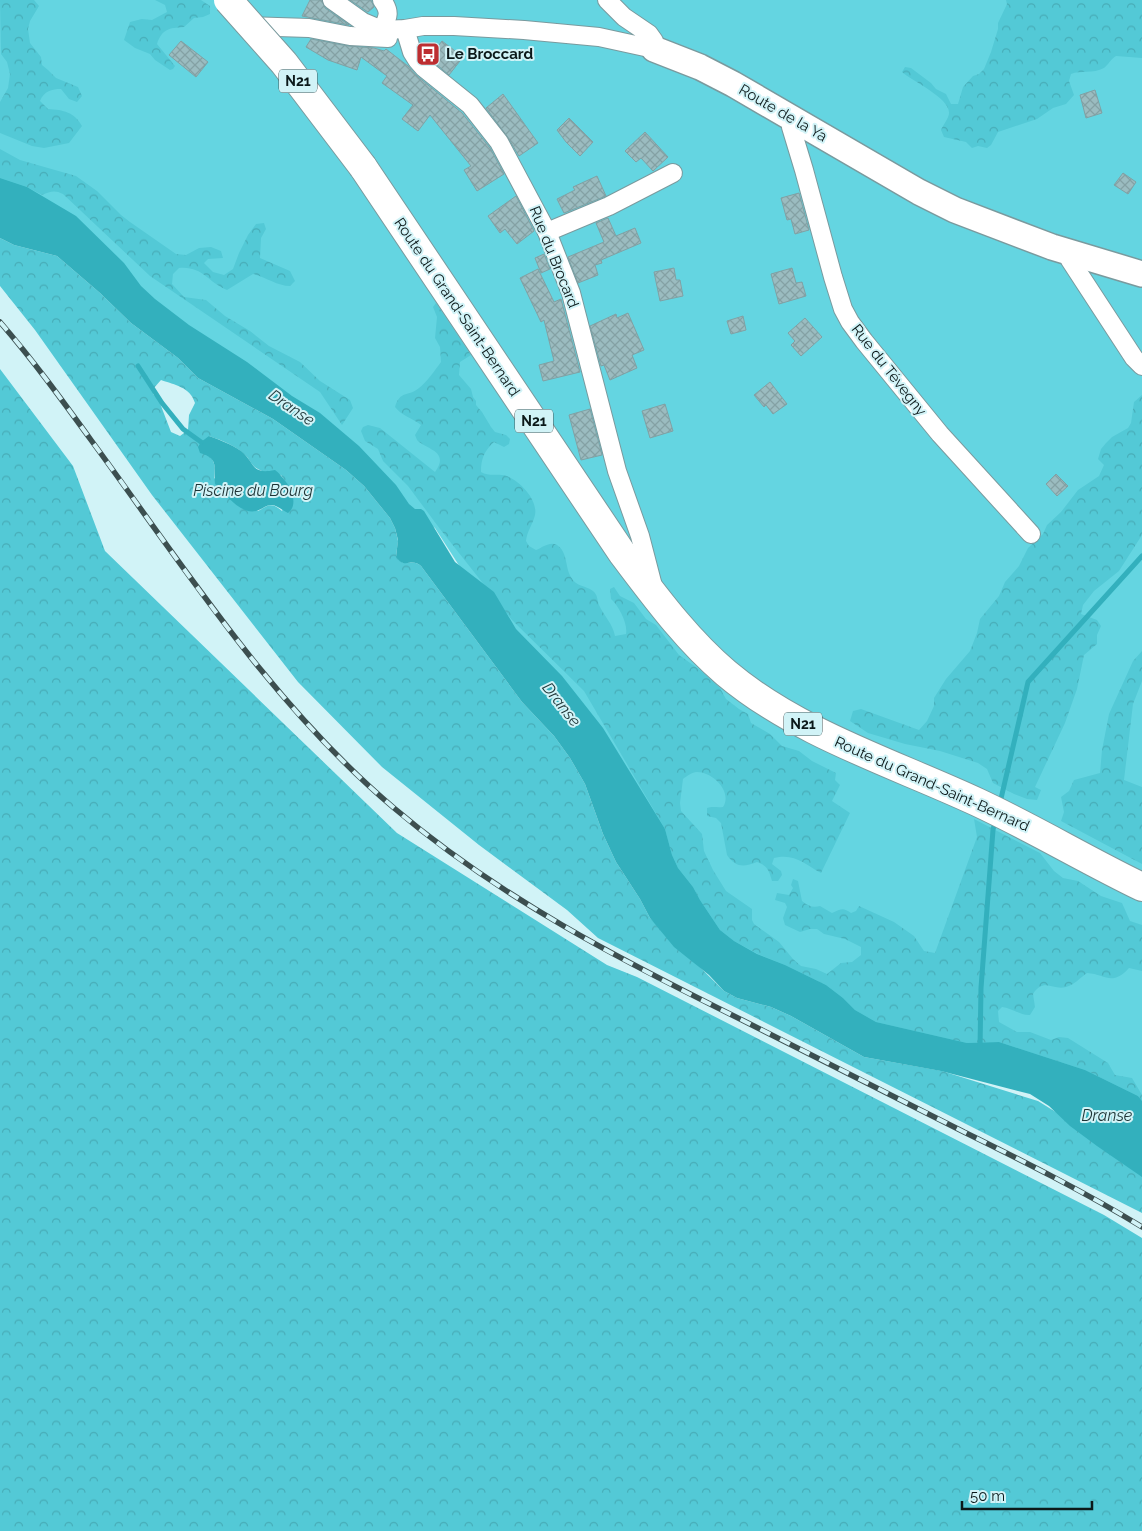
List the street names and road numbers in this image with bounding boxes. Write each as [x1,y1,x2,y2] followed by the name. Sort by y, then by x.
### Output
[279,70,317,92] road number: N21
[736,80,830,146] street label: Route de la Ya
[525,204,583,310] street label: Rue du Brocard
[390,214,524,400] street label: Route du Grand-Saint-Bernard
[848,321,930,419] street label: Rue du Tévegny
[515,410,553,432] road number: N21
[784,712,822,736] road number: N21
[832,733,1032,835] street label: Route du Grand-Saint-Bernard

